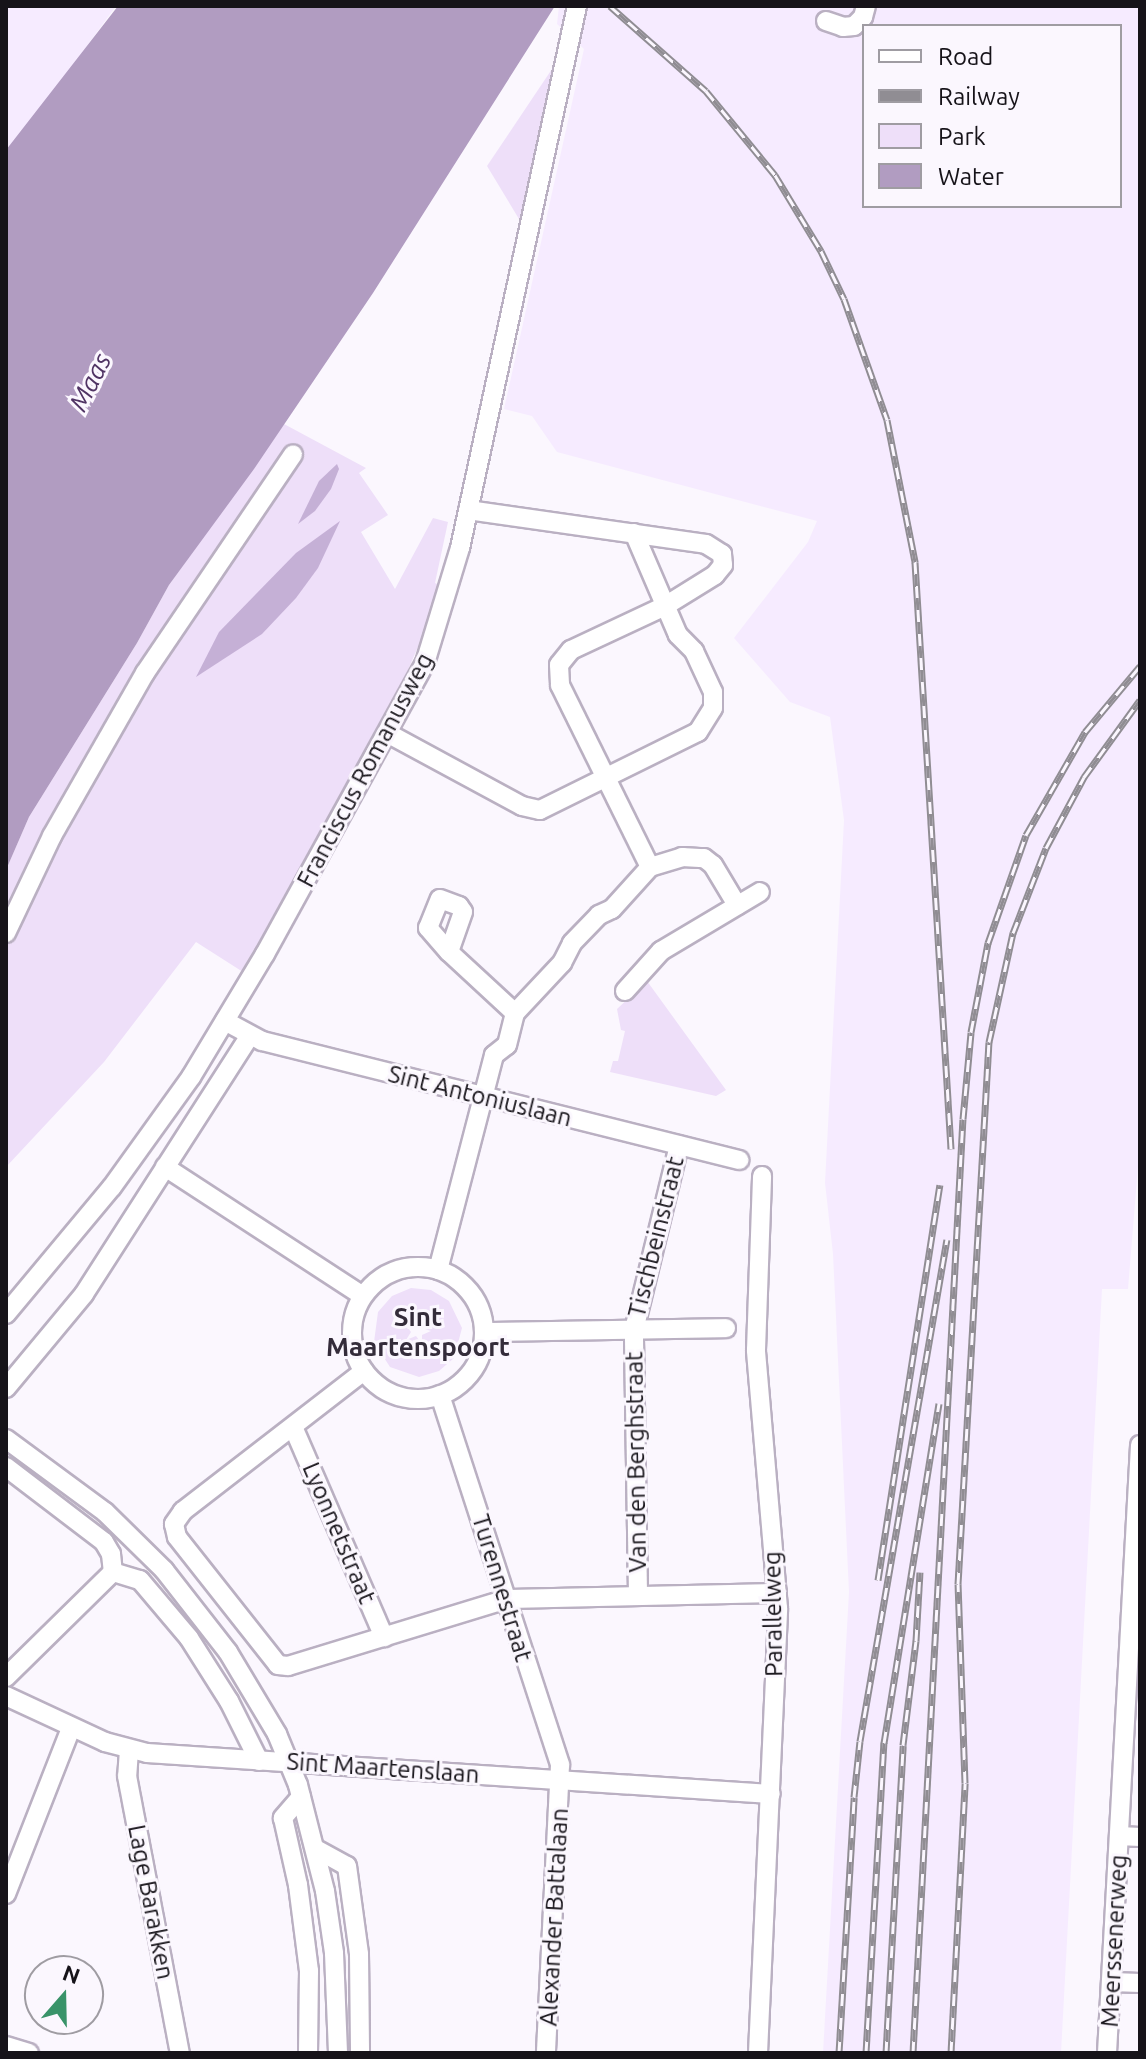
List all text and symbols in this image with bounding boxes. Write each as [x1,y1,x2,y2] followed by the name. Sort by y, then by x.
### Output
[862,24,1122,208] legend
[938,43,993,70] text: Road
[938,83,1020,110] text: Railway
[938,123,986,150] text: Park
[938,163,1004,190] text: Water
[62,348,118,416] water label: Maas
[291,648,439,892] street label: Franciscus Romanusweg
[385,1059,575,1133] street label: Sint Antoniuslaan
[622,1154,690,1320] street label: Tischbeinstraat
[326,1301,510,1362] district label: Sint Maartenspoort
[620,1351,652,1573] street label: Van den Berghstraat
[296,1458,382,1608] street label: Lyonnetstraat
[466,1511,538,1665] street label: Turennestraat
[758,1551,788,1677] street label: Parallelweg
[286,1747,480,1789] street label: Sint Maartenslaan
[534,1807,574,2027] street label: Alexander Battalaan
[122,1822,180,1982] street label: Lage Barakken
[1095,1854,1133,2028] street label: Meerssenerweg
[24,1955,104,2035] north arrow
[60,1959,84,1988] text: N

